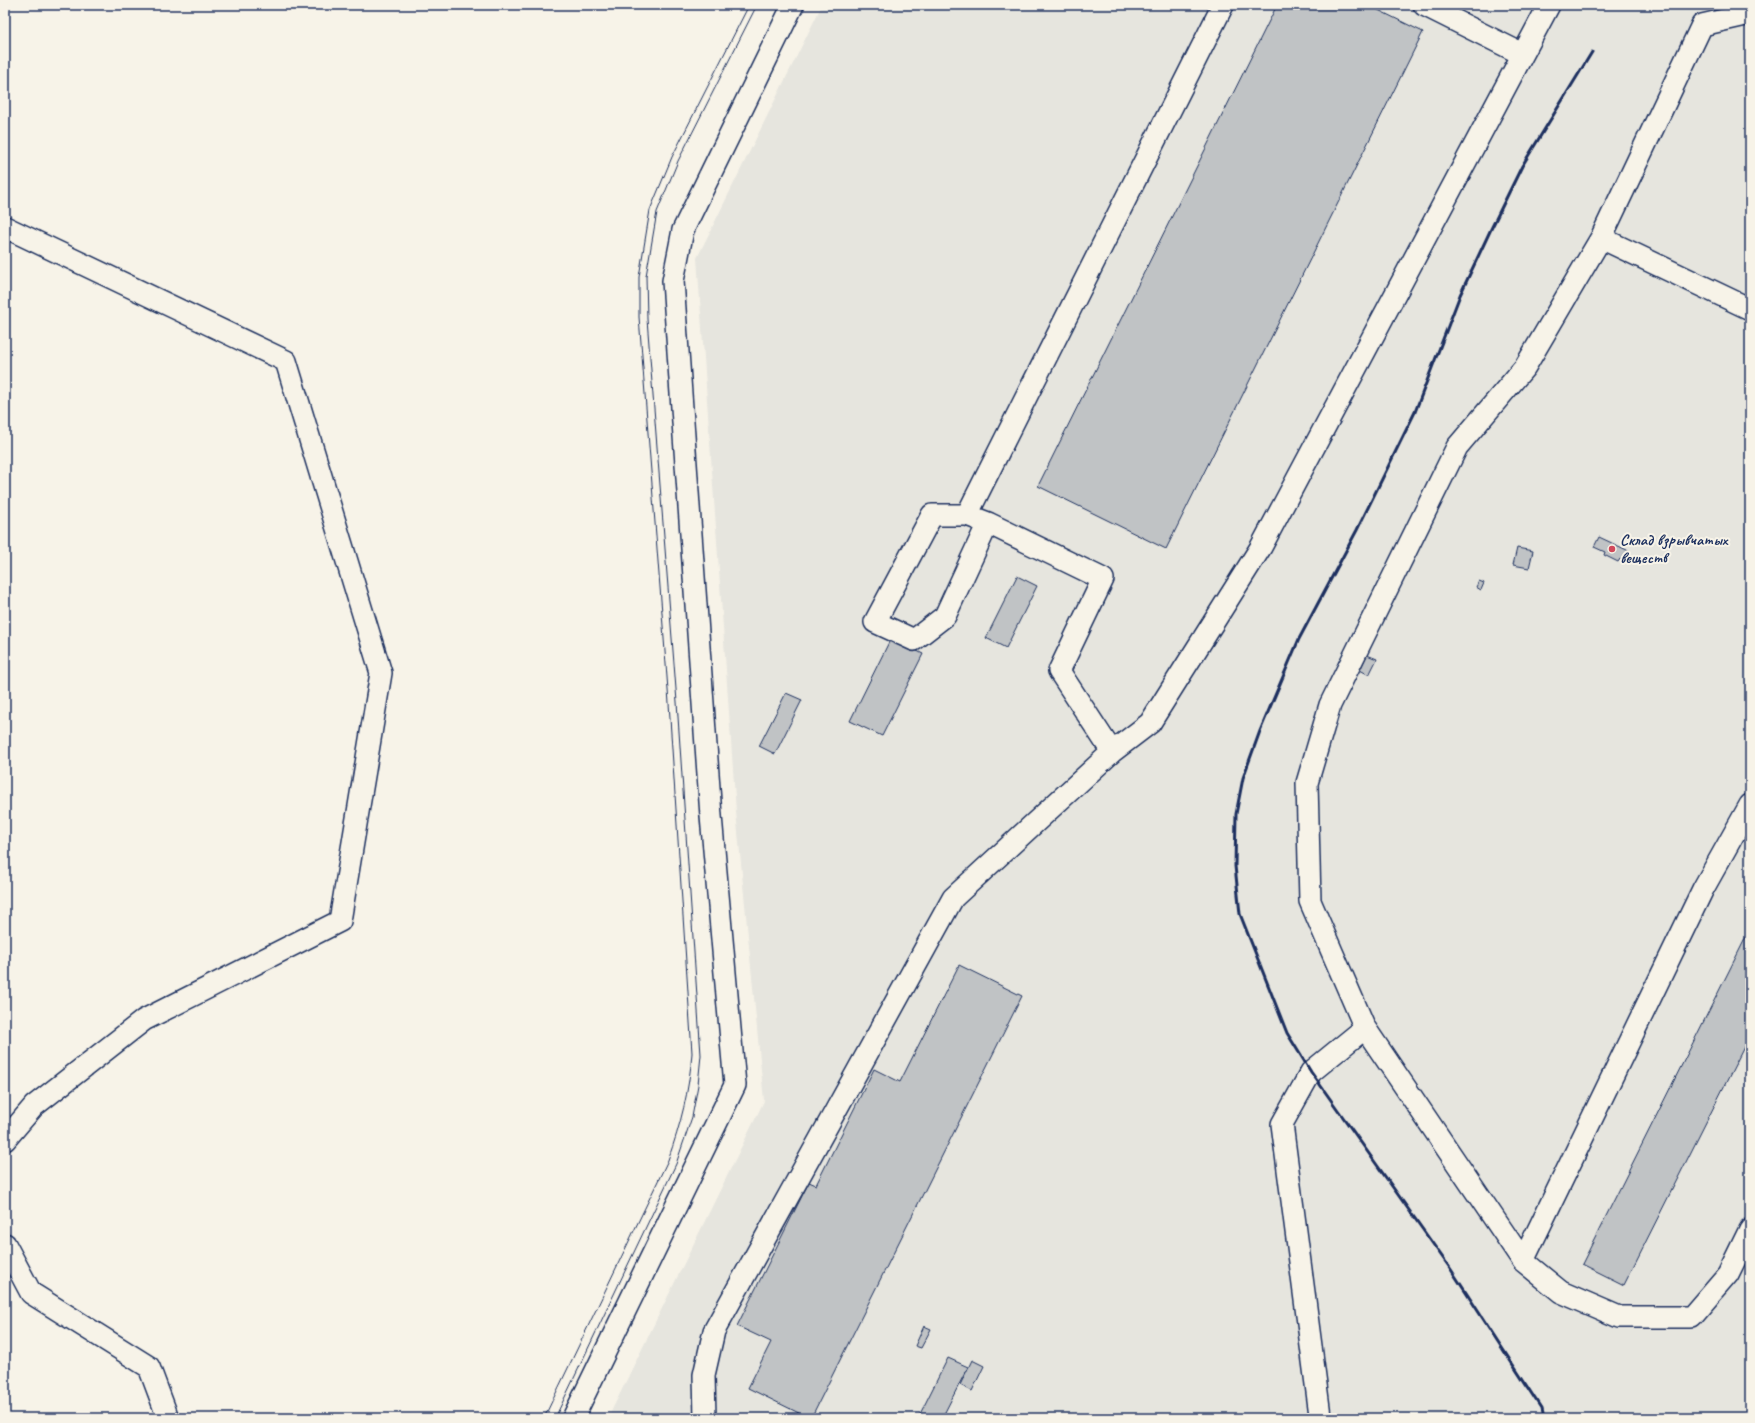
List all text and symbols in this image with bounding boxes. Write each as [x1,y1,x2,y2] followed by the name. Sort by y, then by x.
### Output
[1620,530,1729,568] place label: Склад взрывчатых веществ
[1607,544,1617,554] marker: Склад взрывчатых веществ

